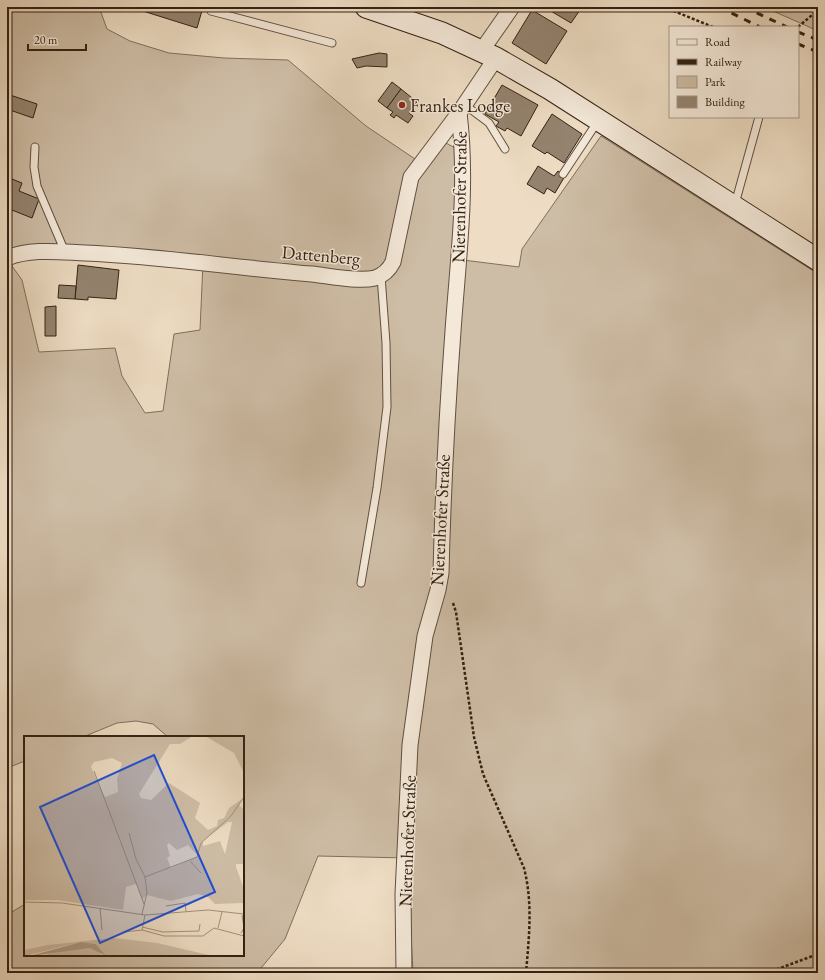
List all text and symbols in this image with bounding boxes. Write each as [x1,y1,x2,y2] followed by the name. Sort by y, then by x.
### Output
[28,26,86,52] scale bar
[669,26,799,118] legend
[34,32,58,48] text: 20 m
[705,34,731,50] text: Road
[705,54,743,70] text: Railway
[705,74,726,90] text: Park
[410,94,510,117] place label: Frankes Lodge
[705,94,746,110] text: Building
[397,100,407,110] marker: Frankes Lodge
[446,131,472,263] street label: Nierenhofer Straße
[281,240,361,270] street label: Dattenberg
[425,454,455,586] street label: Nierenhofer Straße
[24,736,244,956] inset map
[393,775,421,907] street label: Nierenhofer Straße

